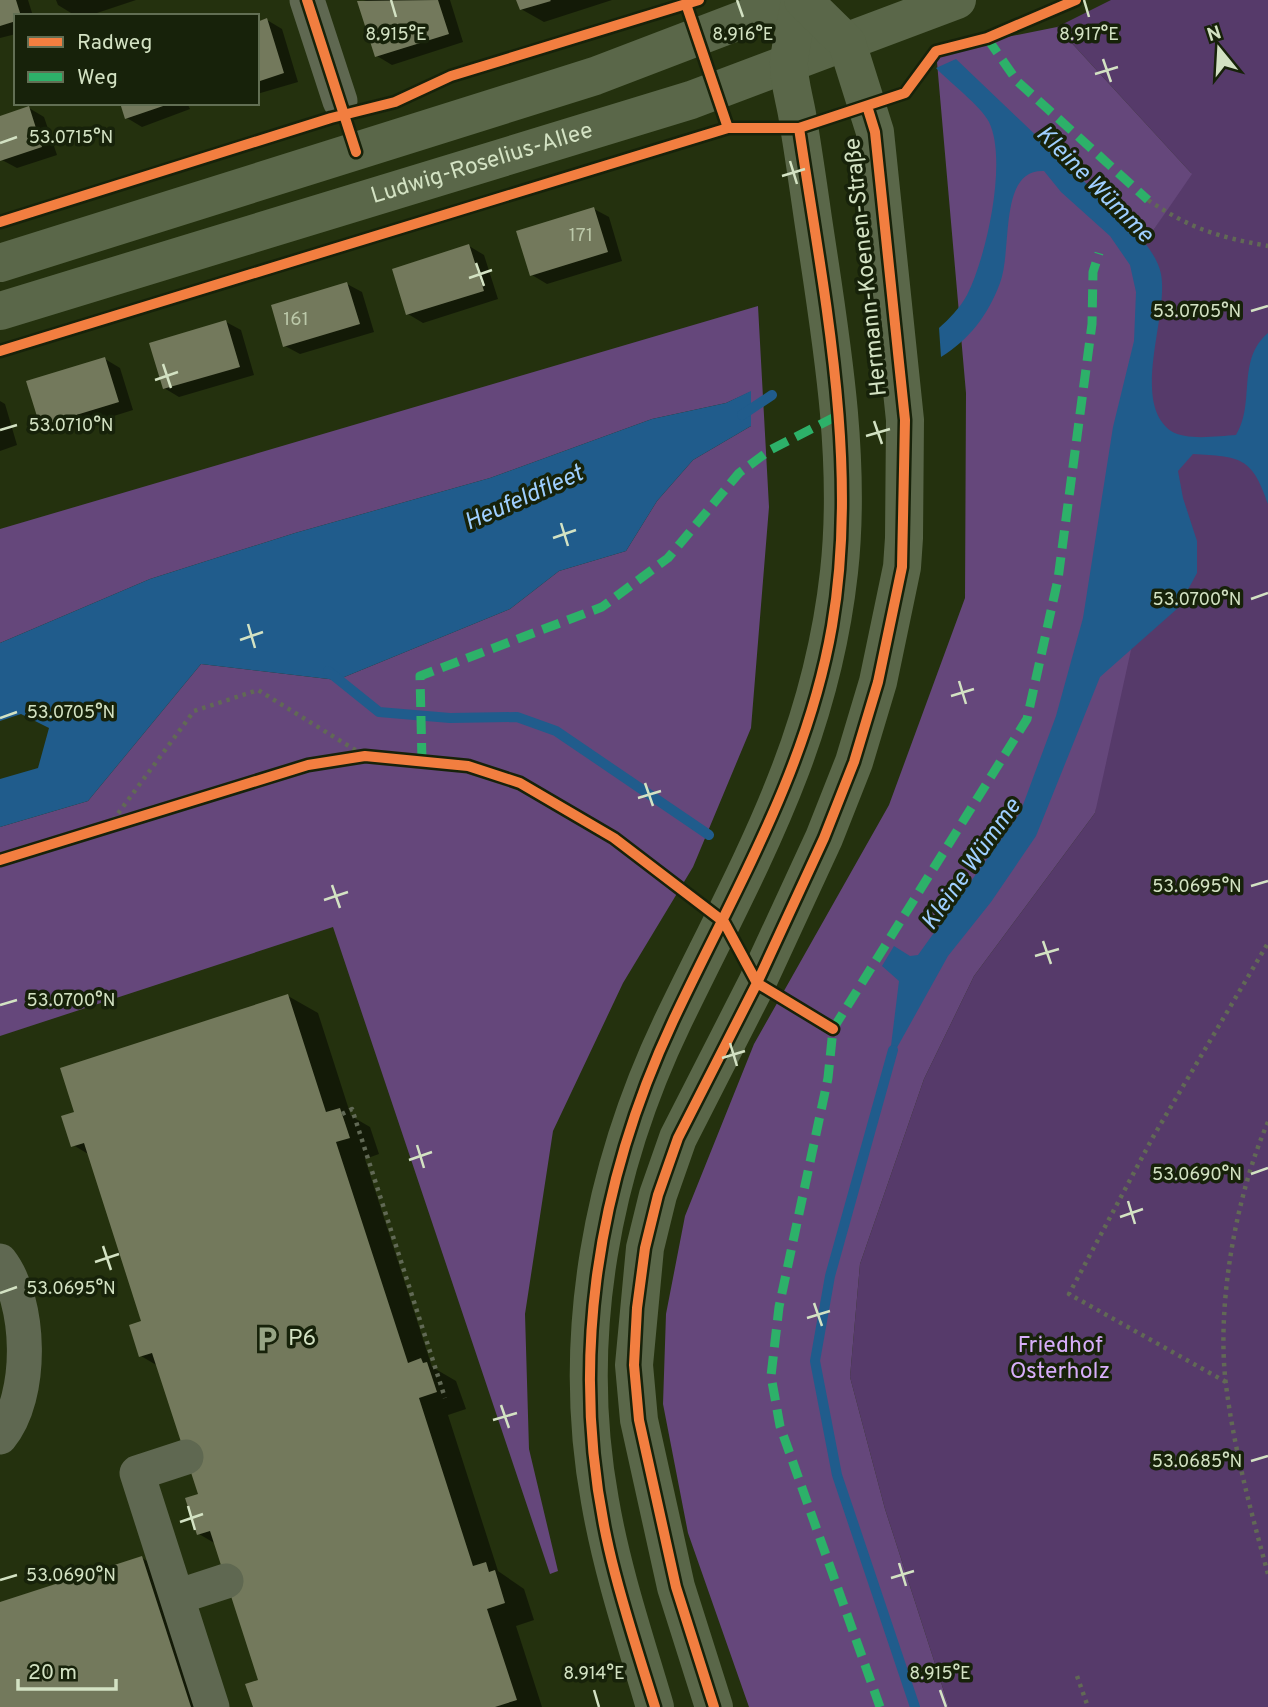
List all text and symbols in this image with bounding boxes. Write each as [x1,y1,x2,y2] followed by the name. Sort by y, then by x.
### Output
[14,14,259,105] legend
[1184,14,1254,84] north arrow
[1204,21,1225,48] text: N
[365,24,427,47] text: 8.915°E
[712,24,774,47] text: 8.916°E
[1059,24,1119,47] text: 8.917°E
[77,30,152,57] text: Radweg
[77,65,118,92] text: Weg
[368,116,596,211] street label: Ludwig-Roselius-Allee
[1029,120,1159,250] water label: Kleine Wümme
[29,127,113,150] text: 53.0715°N
[839,136,895,398] street label: Hermann-Koenen-Straße
[569,224,593,248] house number: 171
[1153,301,1241,324] text: 53.0705°N
[283,308,309,332] house number: 161
[28,415,114,438] text: 53.0710°N
[460,459,590,539] water label: Heufeldfleet
[1153,589,1241,612] text: 53.0700°N
[27,702,115,725] text: 53.0705°N
[916,793,1029,937] water label: Kleine Wümme
[1152,876,1242,899] text: 53.0695°N
[27,990,115,1013] text: 53.0700°N
[1152,1164,1242,1187] text: 53.0690°N
[26,1278,116,1301] text: 53.0695°N
[252,1324,282,1354] parking icon: P6
[288,1325,316,1354] place label: P6
[1010,1332,1110,1387] park label: Friedhof Osterholz
[1152,1451,1242,1474] text: 53.0685°N
[26,1565,116,1588] text: 53.0690°N
[18,1648,116,1692] scale bar
[28,1660,77,1687] text: 20 m
[563,1663,625,1686] text: 8.914°E
[909,1663,971,1686] text: 8.915°E

